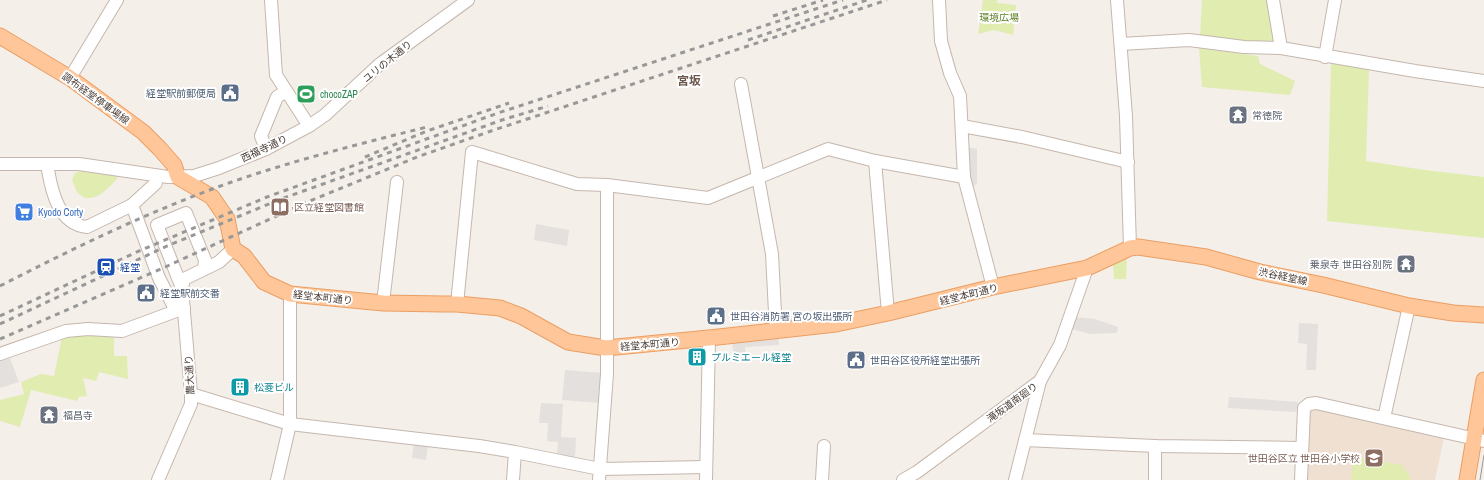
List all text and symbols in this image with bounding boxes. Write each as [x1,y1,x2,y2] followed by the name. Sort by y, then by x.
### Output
[979,11,1019,24] park label: 環境広場
[360,37,415,85] street label: ユリの木通り
[60,70,132,127] street label: 調布経堂停車場線
[677,73,701,89] district label: 宮坂
[219,82,241,104] public building icon: 経堂駅前郵便局
[295,83,317,105] sports icon: chocoZAP
[146,87,216,100] place label: 経堂駅前郵便局
[320,88,358,101] place label: chocoZAP
[1227,104,1249,126] temple icon: 常徳院
[1252,109,1282,122] place label: 常徳院
[239,132,290,165] street label: 西福寺通り
[269,196,291,218] library icon: 区立経堂図書館
[13,201,35,223] supermarket icon: Kyodo Corty
[294,201,364,214] place label: 区立経堂図書館
[38,206,84,219] place label: Kyodo Corty
[1395,253,1417,275] temple icon: 乗泉寺 世田谷別院
[95,256,117,278] station icon: 経堂
[1310,258,1392,271] place label: 乗泉寺 世田谷別院
[120,261,140,274] place label: 経堂
[1257,265,1309,288] street label: 渋谷経堂線
[938,281,1000,308] street label: 経堂本町通り
[135,282,157,304] public building icon: 経堂駅前交番
[160,287,220,300] place label: 経堂駅前交番
[292,288,353,307] street label: 経堂本町通り
[705,305,727,327] public building icon: 世田谷消防署 宮の坂出張所
[730,310,852,323] place label: 世田谷消防署 宮の坂出張所
[620,335,680,354] street label: 経堂本町通り
[686,346,708,368] building icon: プルミエール経堂
[845,349,867,371] public building icon: 世田谷区役所経堂出張所
[711,351,791,364] place label: プルミエール経堂
[870,354,980,367] place label: 世田谷区役所経堂出張所
[182,355,197,395] street label: 農大通り
[229,376,251,398] building icon: 松菱ビル
[984,380,1040,425] street label: 滝坂道南廻り
[254,381,294,394] place label: 松菱ビル
[38,404,60,426] temple icon: 福昌寺
[63,409,93,422] place label: 福昌寺
[1363,447,1385,469] school or university icon: 世田谷区立 世田谷小学校
[1248,452,1360,465] place label: 世田谷区立 世田谷小学校

